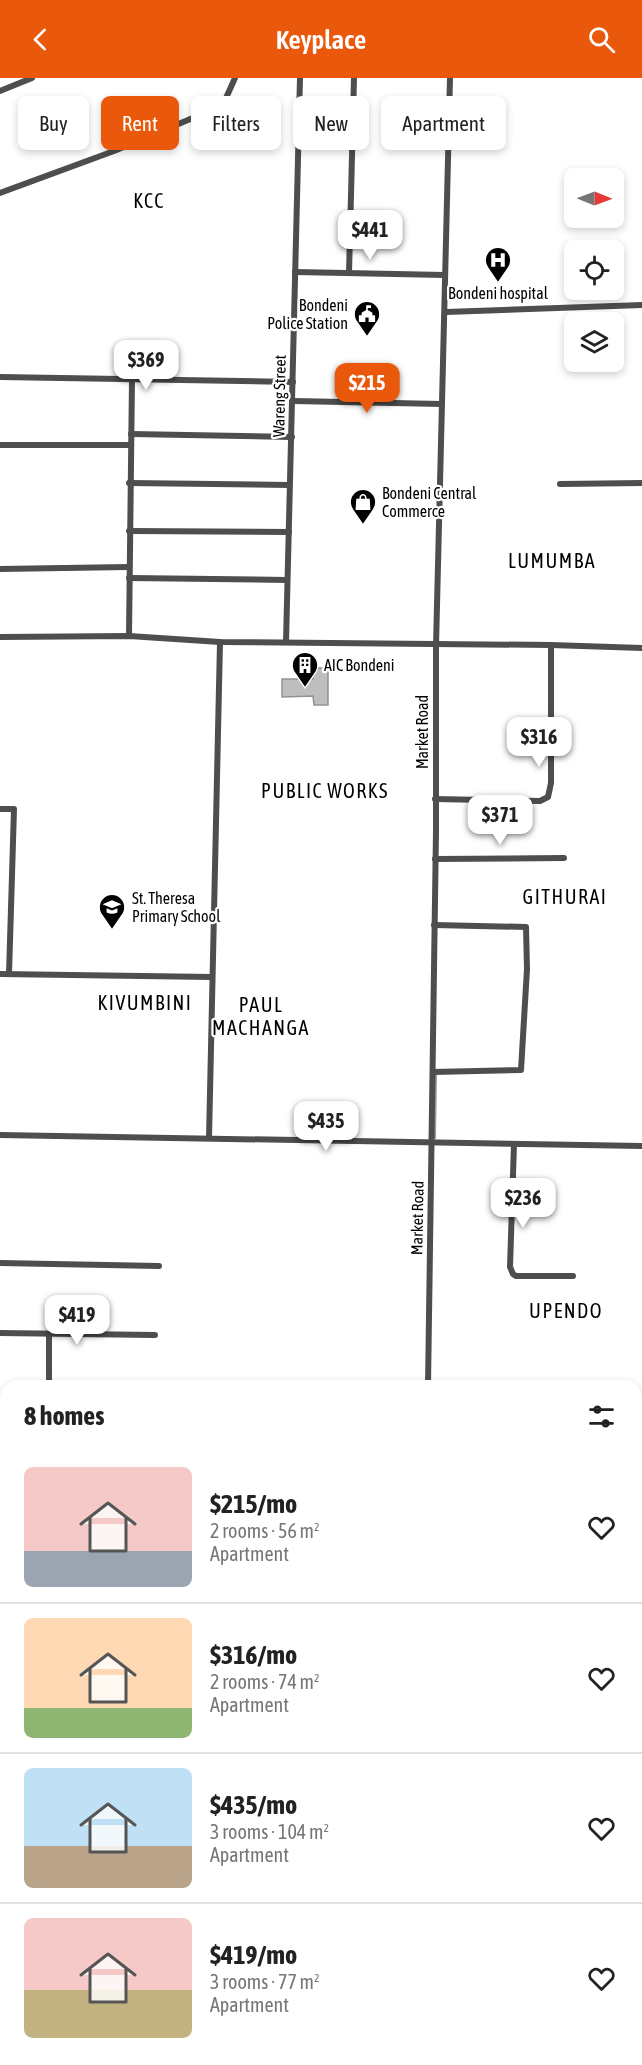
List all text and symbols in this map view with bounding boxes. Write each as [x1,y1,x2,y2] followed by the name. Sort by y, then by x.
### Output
[24,23,57,56] icon: back
[585,23,618,56] icon: search
[276,24,366,55] text: Keyplace
[18,96,89,150] chip: Buy
[101,96,179,150] chip: Rent
[191,96,281,150] chip: Filters
[293,96,369,150] chip: New
[381,96,506,150] chip: Apartment
[564,168,624,228] north arrow
[564,168,624,372] map controls
[133,189,165,212] district label: KCC
[334,210,406,261] pin: $441
[352,218,388,241] text: $441
[564,240,624,300] button: locate
[483,245,513,283] hospital icon: Bondeni hospital
[448,284,549,303] place label: Bondeni hospital
[267,296,348,332] place label: Bondeni Police Station
[352,299,382,337] public building icon: Bondeni Police Station
[564,312,624,372] button: layers
[110,340,182,391] pin: $369
[128,348,164,371] text: $369
[269,354,290,437] street label: Wareng Street
[331,363,403,414] pin: $215
[349,371,385,394] text: $215
[382,484,477,520] place label: Bondeni Central Commerce
[348,487,378,525] shop icon: Bondeni Central Commerce
[508,549,596,572] district label: LUMUMBA
[290,650,320,688] building icon: AIC Bondeni
[324,656,394,674] place label: AIC Bondeni
[413,695,431,769] street label: Market Road
[503,717,575,768] pin: $316
[521,725,557,748] text: $316
[261,779,389,802] district label: PUBLIC WORKS
[464,795,536,846] pin: $371
[482,803,518,826] text: $371
[523,885,607,908] district label: GITHURAI
[132,889,221,926] place label: St. Theresa Primary School
[97,892,127,930] school or university icon: St. Theresa Primary School
[98,991,192,1014] district label: KIVUMBINI
[212,993,310,1039] district label: PAUL MACHANGA
[290,1101,362,1152] pin: $435
[308,1109,344,1132] text: $435
[487,1178,559,1229] pin: $236
[407,1181,427,1255] street label: Market Road
[505,1186,541,1209] text: $236
[41,1295,113,1346] pin: $419
[529,1299,603,1322] district label: UPENDO
[59,1303,95,1326] text: $419
[585,1400,618,1433] icon: filters
[24,1401,104,1431] text: 8 homes
[210,1489,297,1519] text: $215/mo
[72,1491,144,1563] icon: home
[585,1511,618,1544] icon: heart
[210,1519,320,1542] text: 2 rooms · 56 m²
[210,1542,289,1565] text: Apartment
[210,1640,297,1670] text: $316/mo
[72,1642,144,1714] icon: home
[585,1662,618,1695] icon: heart
[210,1670,320,1693] text: 2 rooms · 74 m²
[210,1693,289,1716] text: Apartment
[210,1790,297,1820] text: $435/mo
[72,1792,144,1864] icon: home
[585,1812,618,1845] icon: heart
[210,1820,329,1843] text: 3 rooms · 104 m²
[210,1843,289,1866] text: Apartment
[210,1940,297,1970] text: $419/mo
[72,1942,144,2014] icon: home
[585,1962,618,1995] icon: heart
[210,1970,320,1993] text: 3 rooms · 77 m²
[210,1993,289,2016] text: Apartment

